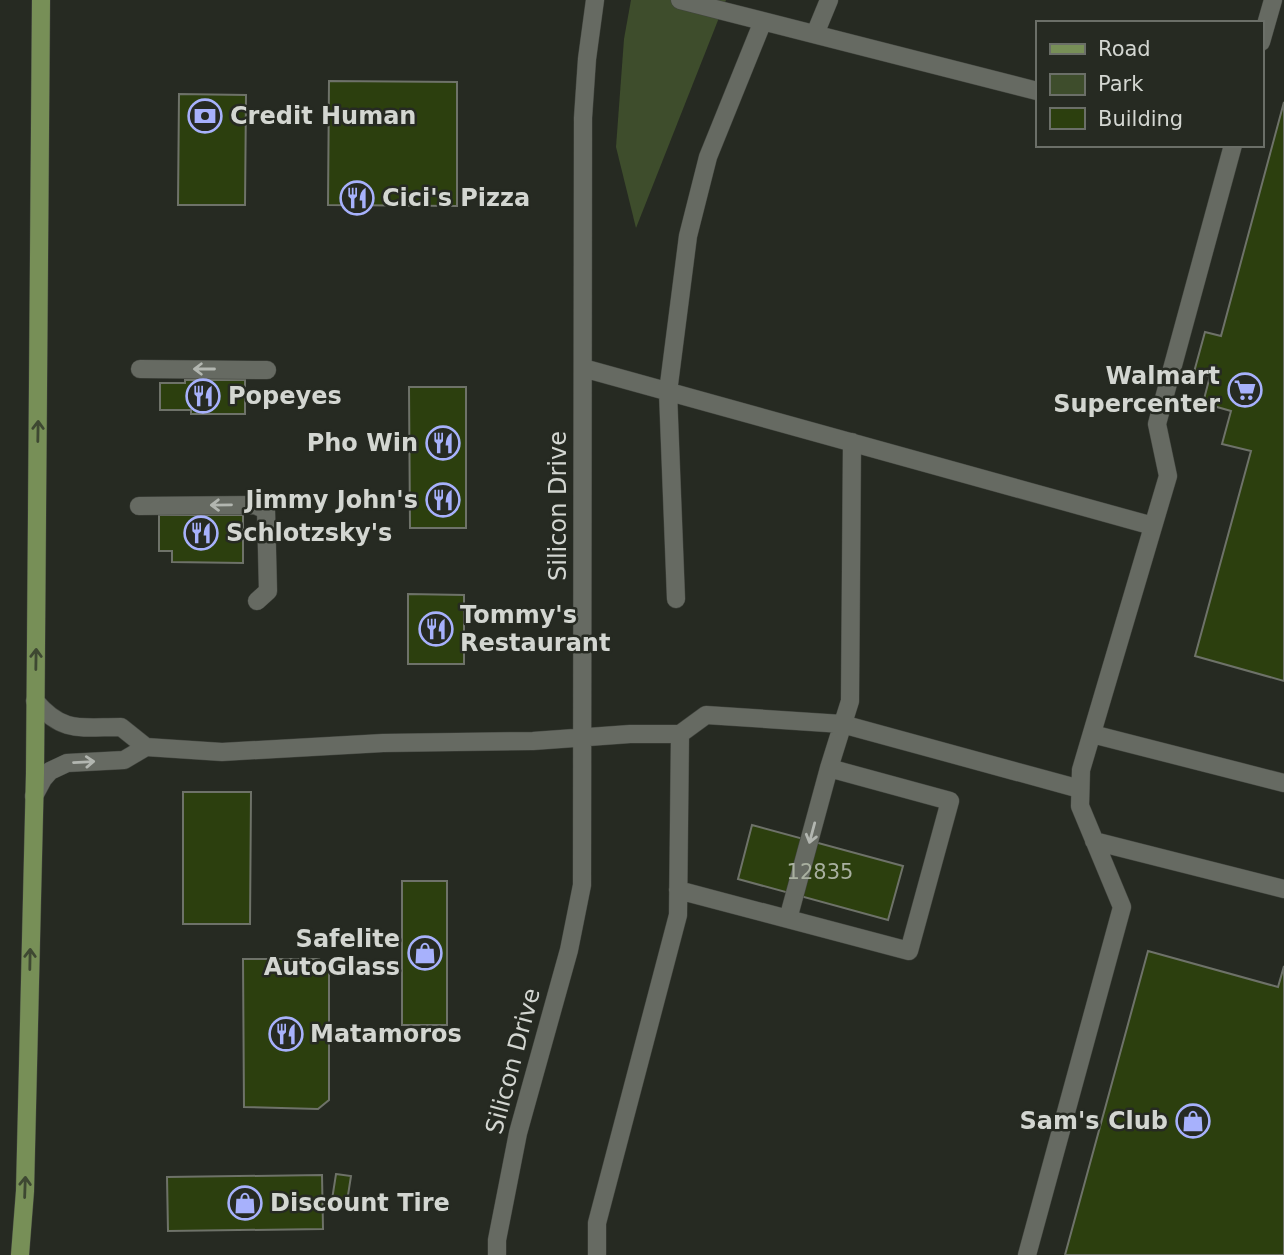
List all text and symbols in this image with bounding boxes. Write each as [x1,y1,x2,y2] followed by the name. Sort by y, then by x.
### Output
[1036,21,1263,147] legend
[1098,37,1151,61] text: Road
[1098,72,1144,96] text: Park
[186,97,224,135] bank icon: Credit Human
[230,102,416,130] place label: Credit Human
[1098,107,1183,131] text: Building
[338,179,376,217] restaurant icon: Cici's Pizza
[382,184,530,212] place label: Cici's Pizza
[193,362,216,376] one-way arrow
[1053,362,1220,418] place label: Walmart Supercenter
[1226,371,1264,409] supermarket icon: Walmart Supercenter
[184,377,222,415] restaurant icon: Popeyes
[228,382,342,410] place label: Popeyes
[32,420,45,443] one-way arrow
[424,424,462,462] restaurant icon: Pho Win
[307,429,418,457] place label: Pho Win
[544,431,572,581] street label: Silicon Drive
[424,481,462,519] restaurant icon: Jimmy John's
[244,486,418,514] place label: Jimmy John's
[210,498,233,512] one-way arrow
[182,514,220,552] restaurant icon: Schlotzsky's
[226,519,392,547] place label: Schlotzsky's
[460,601,610,657] place label: Tommy's Restaurant
[417,610,455,648] restaurant icon: Tommy's Restaurant
[29,647,43,670] one-way arrow
[72,755,95,768] one-way arrow
[804,822,817,844] one-way arrow
[787,860,853,884] house number: 12835
[264,925,400,981] place label: Safelite AutoGlass
[406,934,444,972] shop icon: Safelite AutoGlass
[24,948,37,971] one-way arrow
[480,985,546,1137] street label: Silicon Drive
[267,1015,305,1053] restaurant icon: Matamoros
[310,1020,462,1048] place label: Matamoros
[1174,1102,1212,1140] shop icon: Sam's Club
[1019,1107,1168,1135] place label: Sam's Club
[18,1176,31,1199] one-way arrow
[226,1184,264,1222] shop icon: Discount Tire
[270,1189,450,1217] place label: Discount Tire

